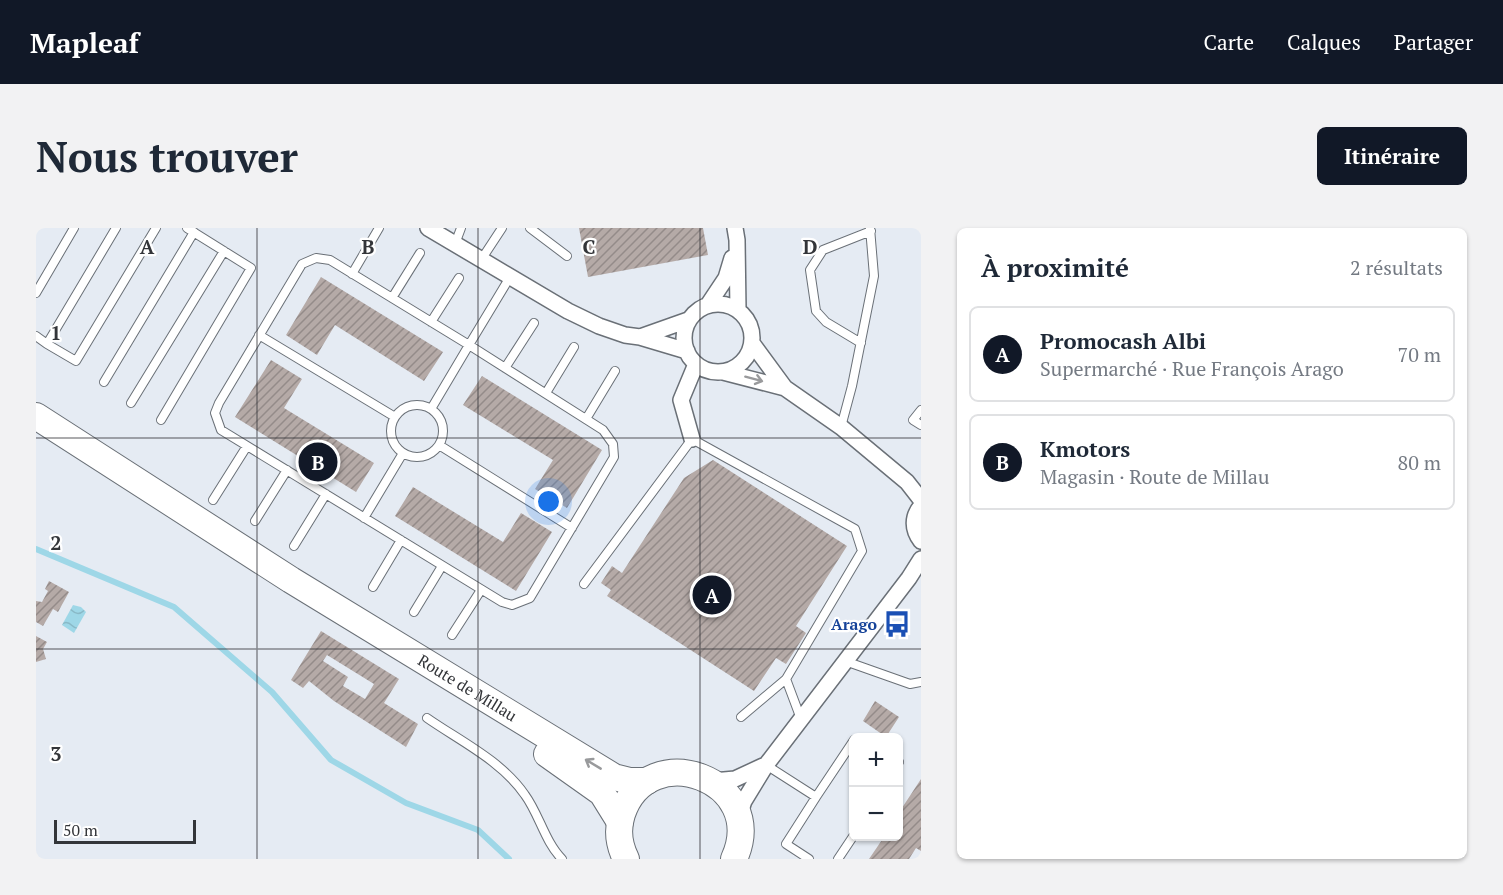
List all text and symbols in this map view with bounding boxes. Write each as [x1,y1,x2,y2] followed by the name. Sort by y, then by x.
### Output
[30,24,139,61] text: Mapleaf
[1204,28,1254,56] text: Carte
[1287,28,1361,56] text: Calques
[1394,28,1473,56] text: Partager
[1317,127,1467,185] button: Itinéraire
[36,128,298,184] text: Nous trouver
[140,233,155,260] text: A
[362,233,375,260] text: B
[582,233,596,260] text: C
[803,233,817,260] text: D
[981,250,1129,284] text: À proximité
[1350,254,1443,281] text: 2 résultats
[50,319,62,346] text: 1
[1040,326,1206,355] text: Promocash Albi
[995,341,1010,368] text: A
[1398,341,1441,368] text: 70 m
[1040,355,1344,382] text: Supermarché · Rue François Arago
[744,374,763,385] one-way arrow
[1040,434,1130,463] text: Kmotors
[298,440,338,484] pin: B
[996,449,1009,476] text: B
[1398,449,1441,476] text: 80 m
[1040,463,1269,490] text: Magasin · Route de Millau
[534,487,563,516] your location
[50,529,62,556] text: 2
[692,572,732,617] pin: A
[882,609,912,639] bus stop icon: Arago
[831,613,877,635] place label: Arago
[414,649,521,726] street label: Route de Millau
[849,733,903,841] map controls
[849,733,903,787] button: +
[50,740,62,767] text: 3
[585,757,602,769] one-way arrow
[849,787,903,841] button: −
[54,817,196,844] scale bar
[63,819,98,841] text: 50 m

